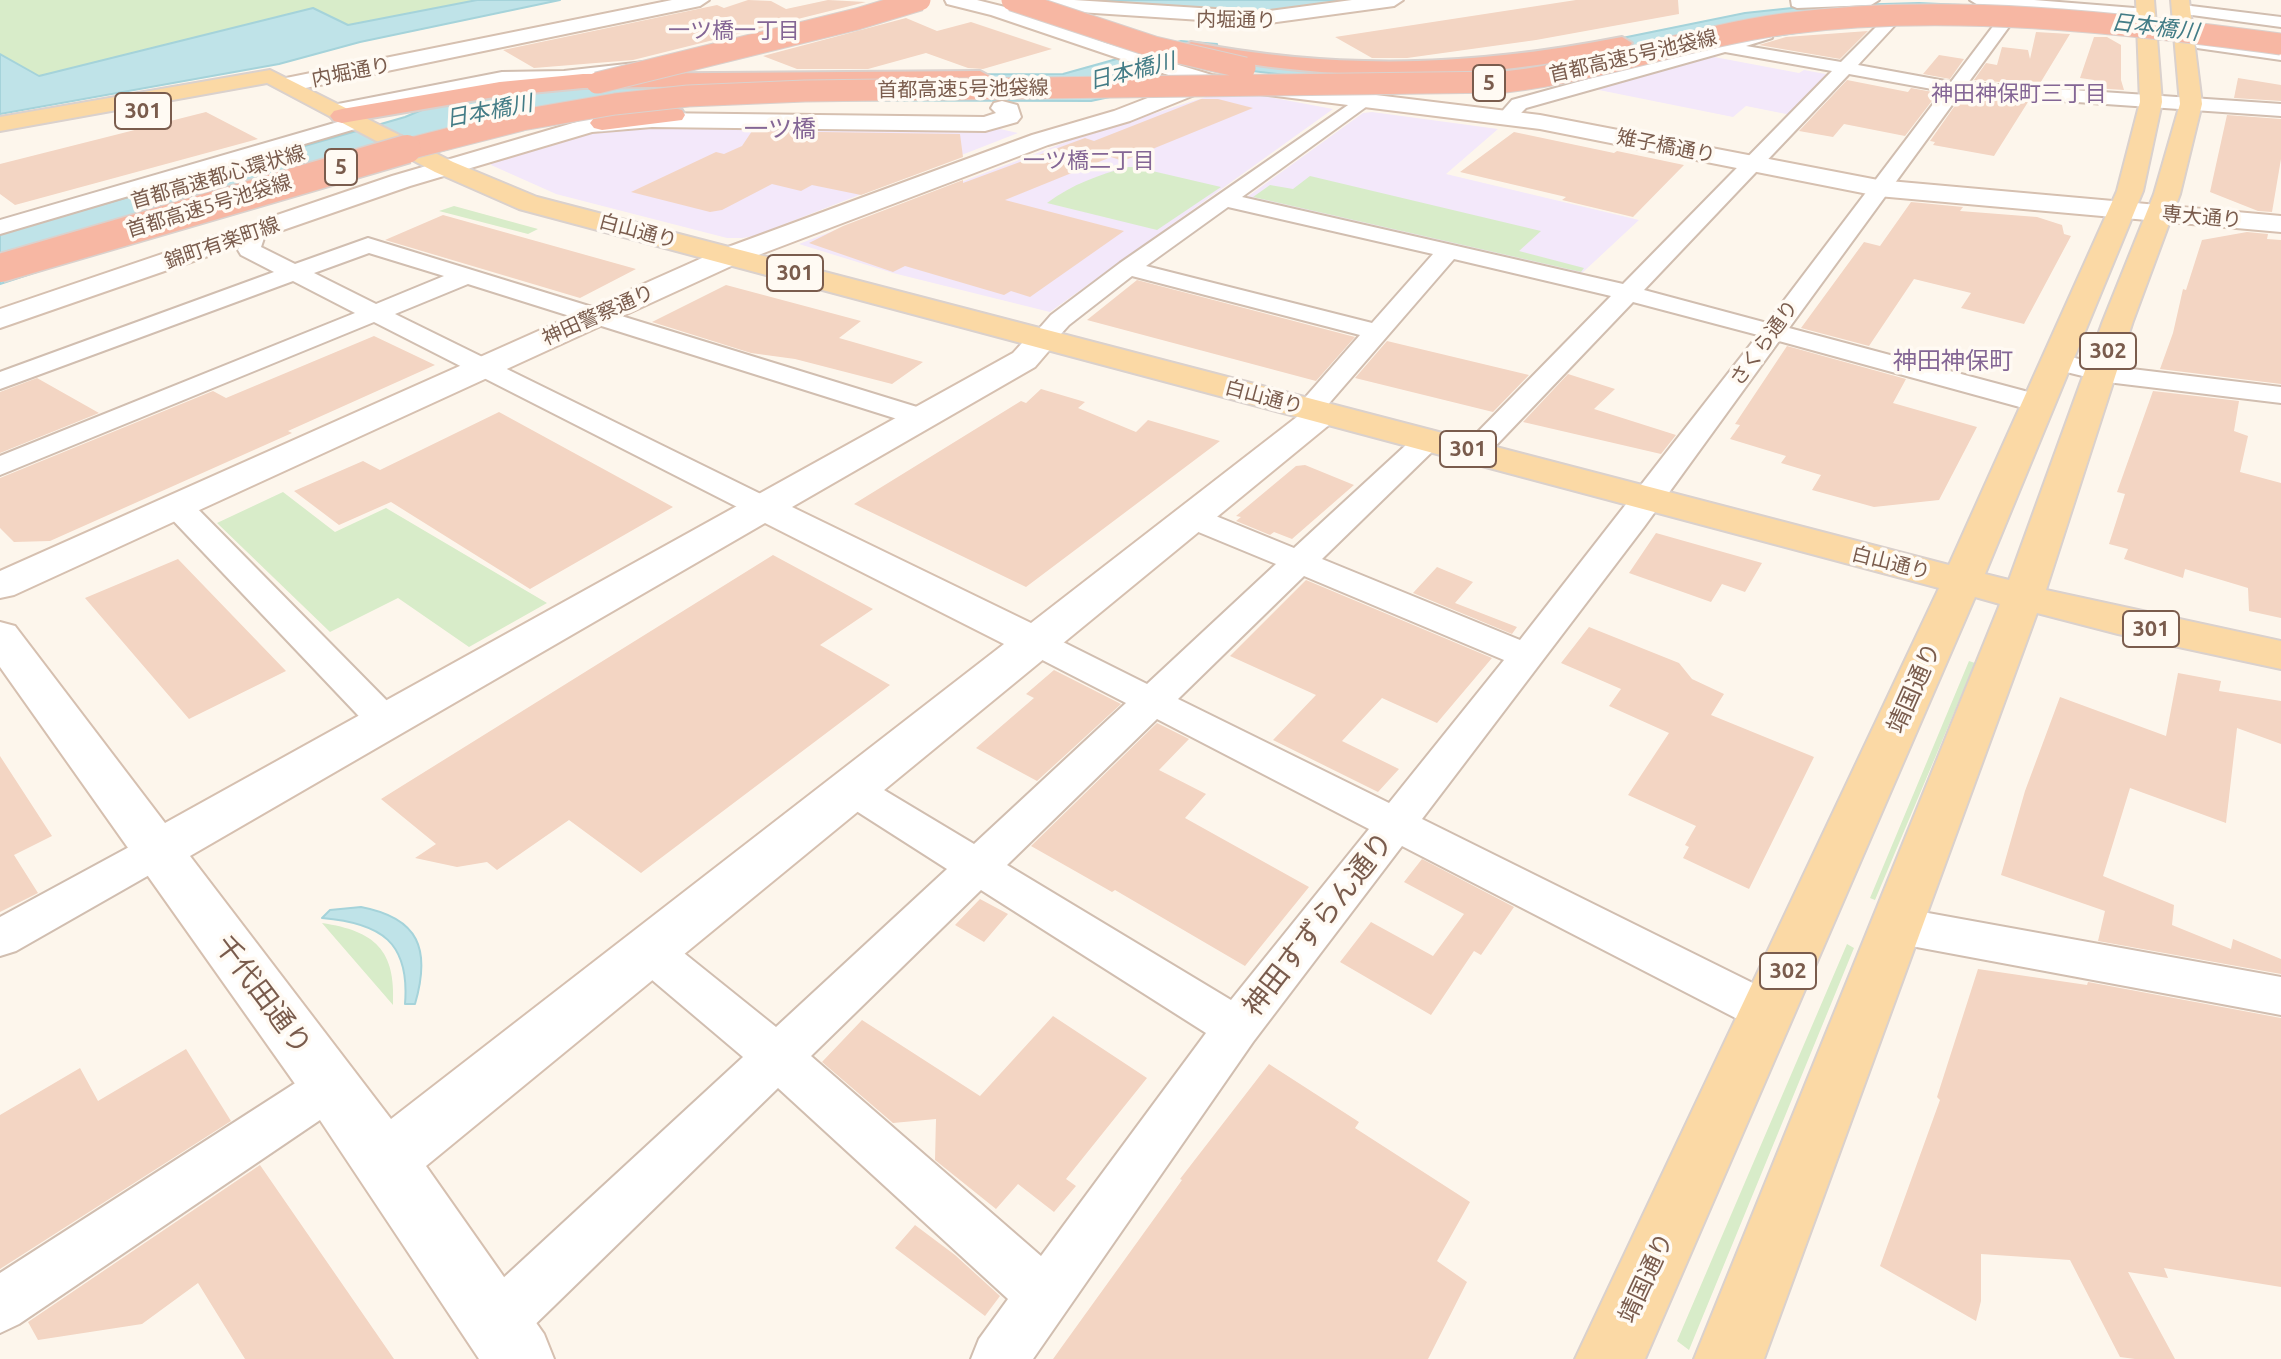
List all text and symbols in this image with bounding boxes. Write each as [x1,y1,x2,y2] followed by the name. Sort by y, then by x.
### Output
[1196,7,1276,33] street label: 内堀通り
[2110,9,2200,45] water label: 日本橋川
[668,18,800,44] district label: 一ツ橋一丁目
[1547,25,1719,87] street label: 首都高速5号池袋線
[1086,48,1178,94] water label: 日本橋川
[309,53,393,91] street label: 内堀通り
[1473,65,1505,101] road number: 5
[877,76,1049,102] street label: 首都高速5号池袋線
[1931,81,2107,107] district label: 神田神保町三丁目
[443,90,535,132] water label: 日本橋川
[115,93,171,129] road number: 301
[744,115,816,143] district label: 一ツ橋
[1615,125,1717,167] street label: 雉子橋通り
[128,141,308,213] street label: 首都高速都心環状線
[1023,148,1155,174] district label: 一ツ橋二丁目
[325,149,357,185] road number: 5
[124,169,294,243] street label: 首都高速5号池袋線
[2161,202,2243,232] street label: 専大通り
[596,209,680,253] street label: 白山通り
[161,212,283,274] street label: 錦町有楽町線
[767,255,823,291] road number: 301
[538,280,658,350] street label: 神田警察通り
[1725,295,1803,391] street label: さくら通り
[2080,333,2136,369] road number: 302
[1893,347,2013,375] district label: 神田神保町
[1222,375,1306,419] street label: 白山通り
[1440,431,1496,467] road number: 301
[1849,542,1933,584] street label: 白山通り
[2123,611,2179,647] road number: 301
[1881,638,1947,738] street label: 靖国通り
[1236,825,1400,1023] street label: 神田すずらん通り
[207,929,319,1061] street label: 千代田通り
[1760,953,1816,989] road number: 302
[1613,1228,1679,1328] street label: 靖国通り

